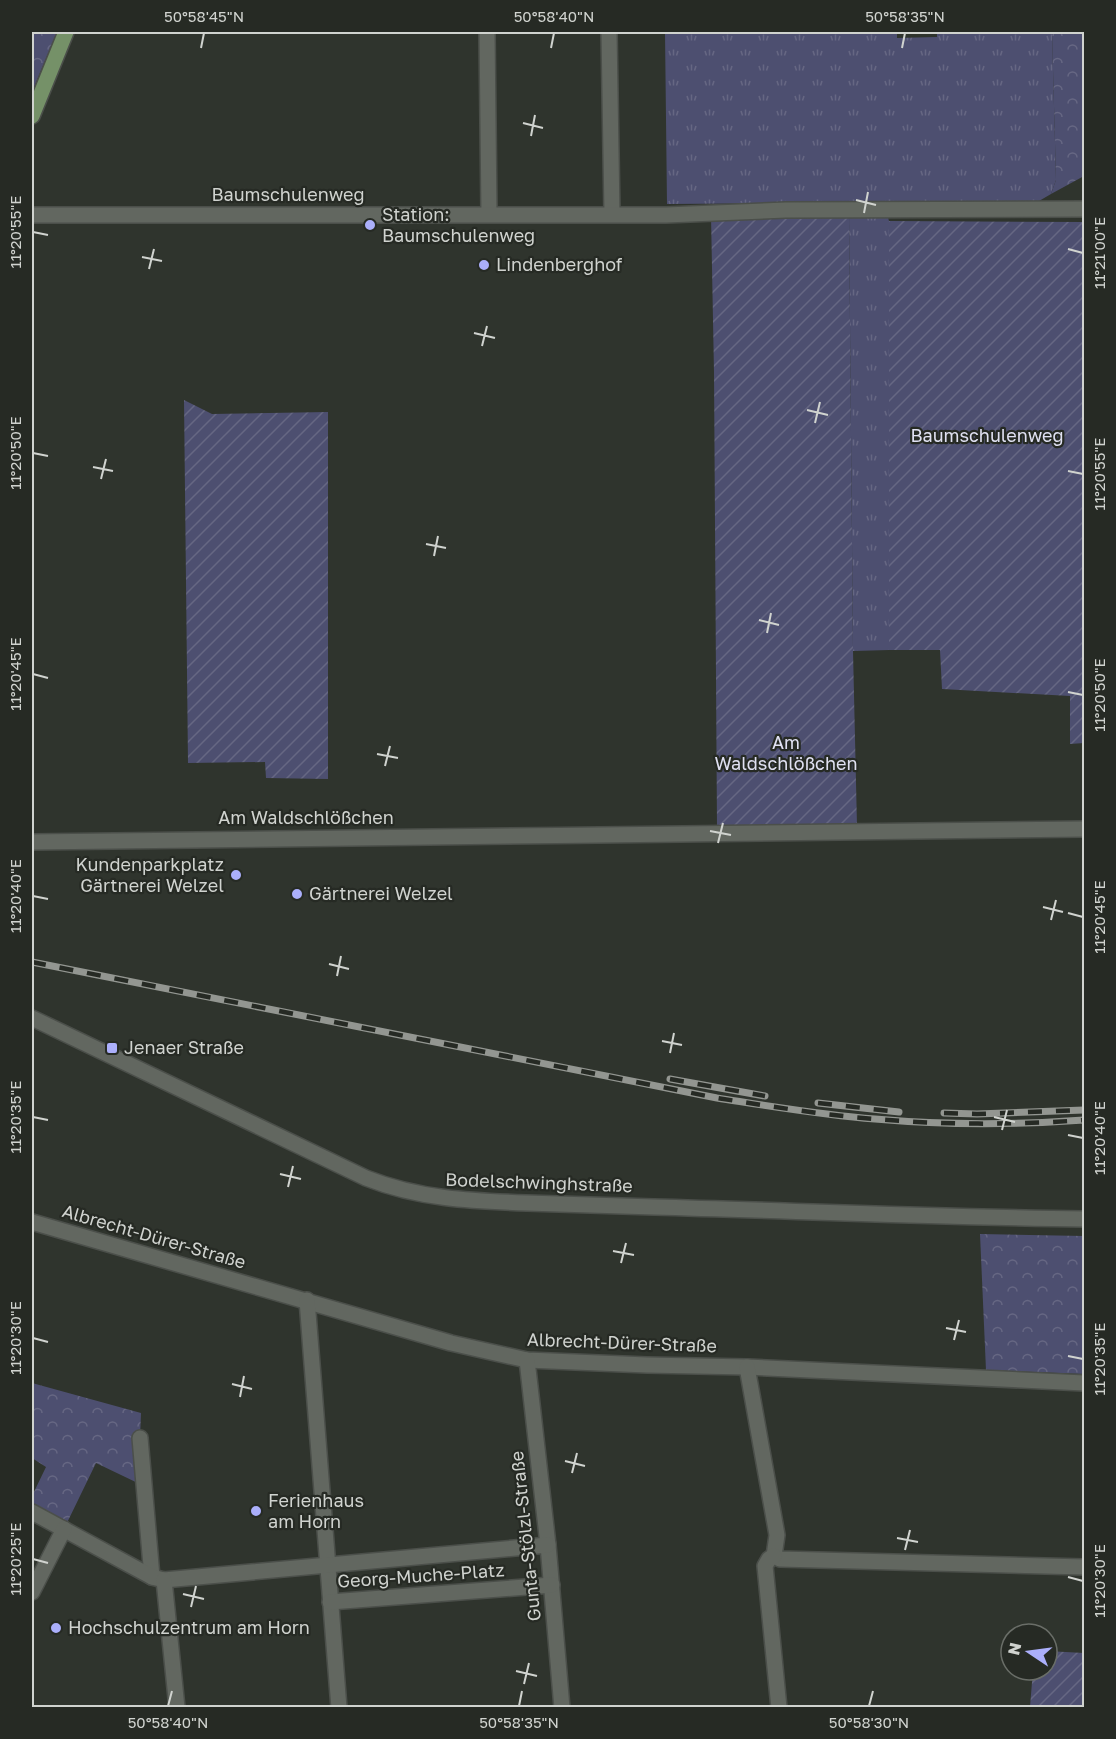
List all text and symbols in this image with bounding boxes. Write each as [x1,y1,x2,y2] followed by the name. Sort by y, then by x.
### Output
[164,7,244,25] text: 50°58'45"N
[514,7,594,25] text: 50°58'40"N
[865,7,945,25] text: 50°58'35"N
[211,183,365,205] street label: Baumschulenweg
[6,196,24,268] text: 11°20'55"E
[382,203,535,246] place label: Station: Baumschulenweg
[1090,217,1108,289] text: 11°21'00"E
[363,218,377,232] marker: Station: Baumschulenweg
[496,253,623,275] place label: Lindenberghof
[477,258,491,272] marker: Lindenberghof
[6,416,24,490] text: 11°20'50"E
[910,424,1064,446] park label: Baumschulenweg
[1090,438,1108,510] text: 11°20'55"E
[6,637,24,711] text: 11°20'45"E
[1090,658,1108,732] text: 11°20'50"E
[714,731,858,774] park label: Am Waldschlößchen
[218,806,394,828] street label: Am Waldschlößchen
[75,853,224,896] place label: Kundenparkplatz Gärtnerei Welzel
[6,859,24,933] text: 11°20'40"E
[229,868,243,882] marker: Kundenparkplatz Gärtnerei Welzel
[1090,880,1108,954] text: 11°20'45"E
[309,882,453,904] place label: Gärtnerei Welzel
[290,887,304,901] marker: Gärtnerei Welzel
[124,1036,244,1058] place label: Jenaer Straße
[105,1041,119,1055] marker: Jenaer Straße
[6,1081,24,1153] text: 11°20'35"E
[1090,1101,1108,1175] text: 11°20'40"E
[445,1168,633,1196] street label: Bodelschwinghstraße
[60,1199,249,1273] street label: Albrecht-Dürer-Straße
[6,1301,24,1375] text: 11°20'30"E
[1090,1323,1108,1395] text: 11°20'35"E
[527,1328,717,1356] street label: Albrecht-Dürer-Straße
[505,1450,545,1622] street label: Gunta-Stölzl-Straße
[268,1489,364,1532] place label: Ferienhaus am Horn
[249,1504,263,1518] marker: Ferienhaus am Horn
[6,1523,24,1595] text: 11°20'25"E
[1090,1544,1108,1618] text: 11°20'30"E
[337,1558,505,1592] street label: Georg-Muche-Platz
[68,1616,310,1638] place label: Hochschulzentrum am Horn
[49,1621,63,1635] marker: Hochschulzentrum am Horn
[999,1622,1059,1682] north arrow
[1003,1640,1025,1657] text: N
[128,1713,208,1731] text: 50°58'40"N
[479,1713,559,1731] text: 50°58'35"N
[829,1713,909,1731] text: 50°58'30"N

